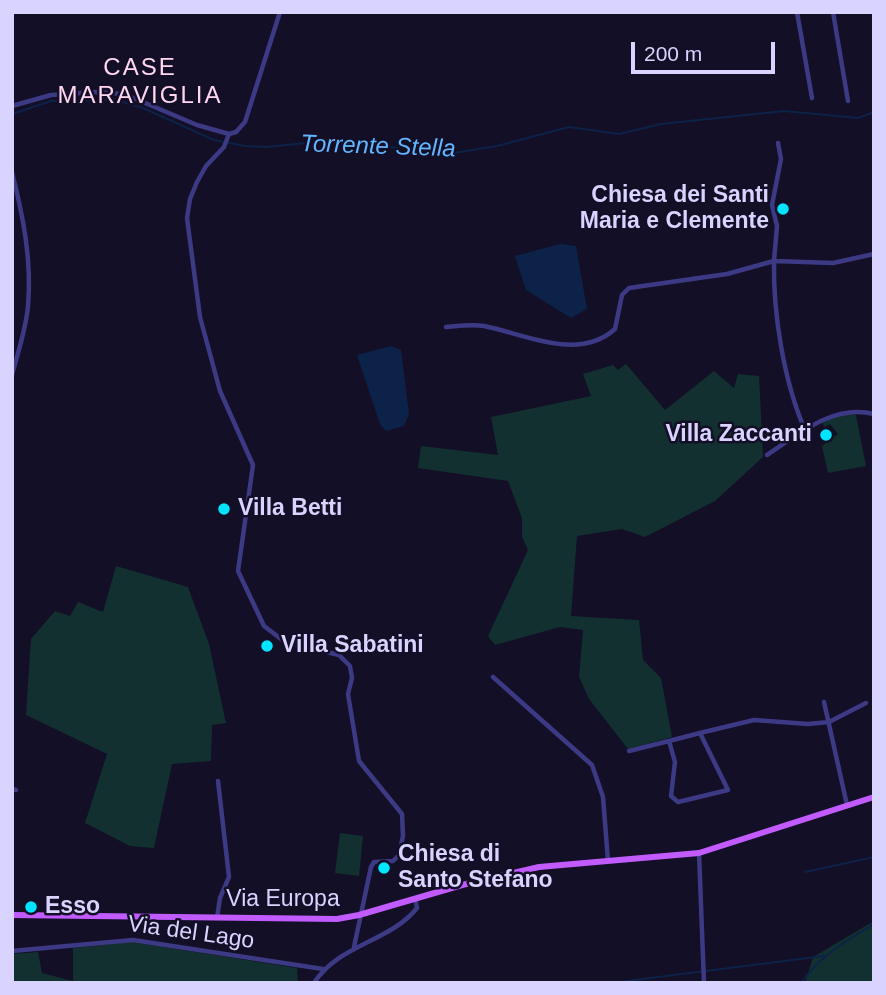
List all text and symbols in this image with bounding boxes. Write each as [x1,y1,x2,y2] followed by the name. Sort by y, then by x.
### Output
[634,28,778,72] scale bar
[644,42,702,65] text: 200 m
[59,54,221,110] district label: CASE MARAVIGLIA
[300,130,456,164] water label: Torrente Stella
[580,182,769,236] place label: Chiesa dei Santi Maria e Clemente
[775,201,791,217] marker: Chiesa dei Santi Maria e Clemente
[665,421,812,449] place label: Villa Zaccanti
[818,427,834,443] marker: Villa Zaccanti
[238,495,342,523] place label: Villa Betti
[216,501,232,517] marker: Villa Betti
[281,632,424,660] place label: Villa Sabatini
[259,638,275,654] marker: Villa Sabatini
[398,841,553,895] place label: Chiesa di Santo Stefano
[376,860,392,876] marker: Chiesa di Santo Stefano
[226,886,340,914] street label: Via Europa
[45,893,100,921] place label: Esso
[23,899,39,915] marker: Esso
[126,910,256,956] street label: Via del Lago

